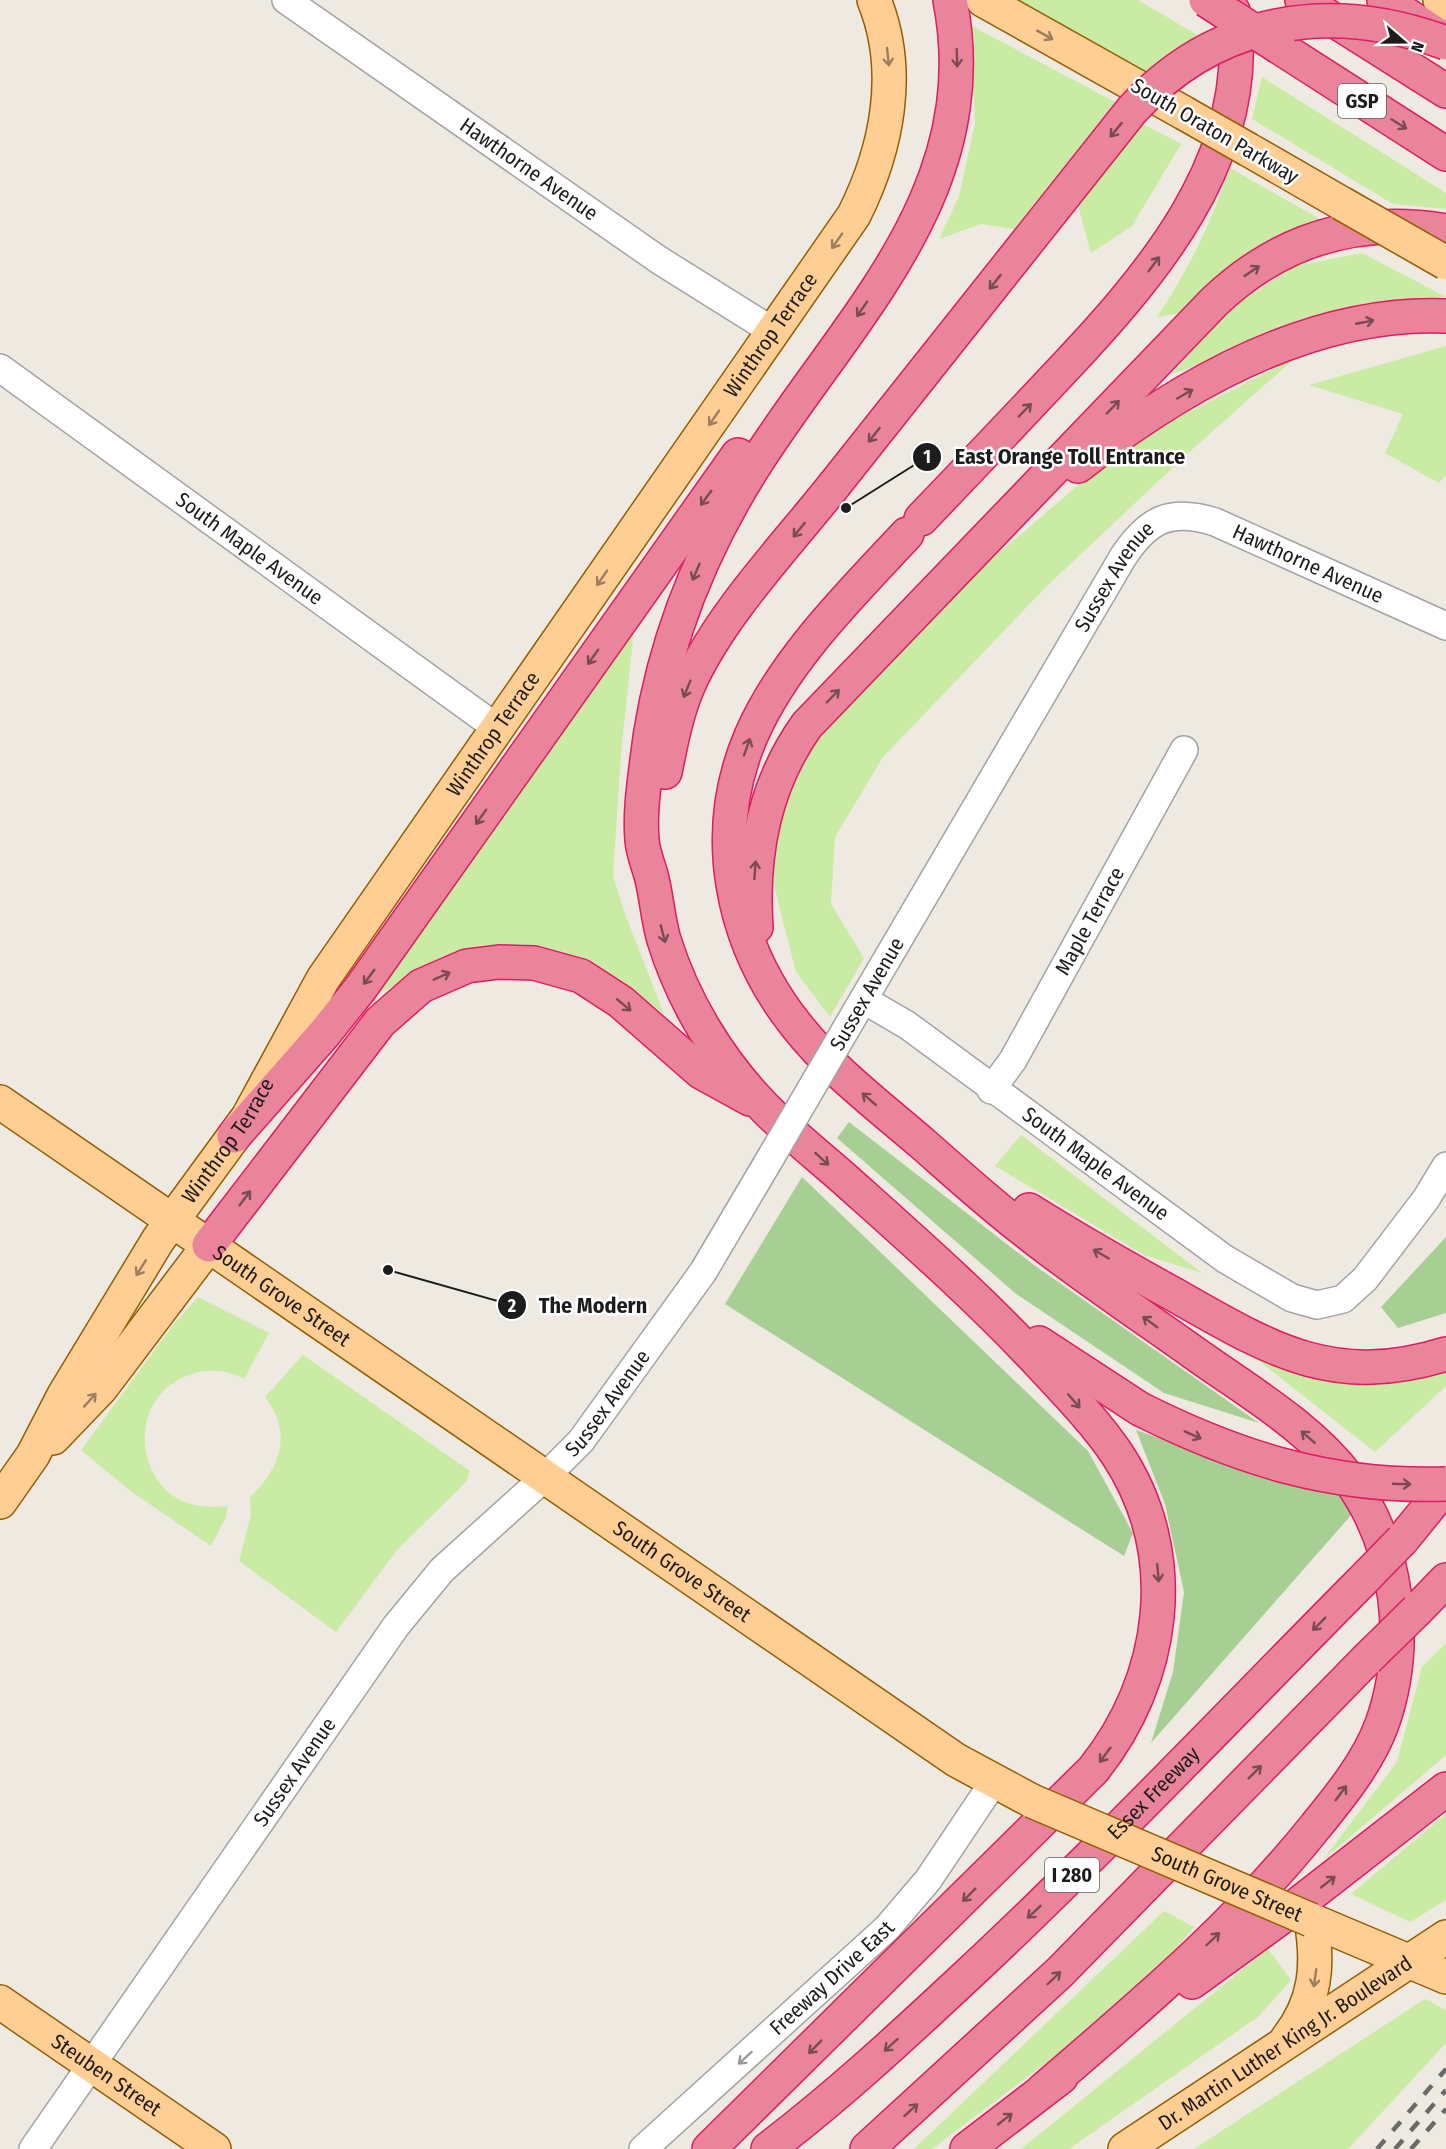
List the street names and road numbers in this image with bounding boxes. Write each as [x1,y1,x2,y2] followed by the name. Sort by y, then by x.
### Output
[1127,72,1304,190] street label: South Oraton Parkway
[1338,84,1386,118] road number: GSP
[455,112,603,226] street label: Hawthorne Avenue
[718,268,823,402] street label: Winthrop Terrace
[171,487,328,611] street label: South Maple Avenue
[1069,516,1159,637] street label: Sussex Avenue
[1229,519,1387,609] street label: Hawthorne Avenue
[441,667,546,802] street label: Winthrop Terrace
[1049,862,1130,980] street label: Maple Terrace
[824,933,910,1055] street label: Sussex Avenue
[176,1073,280,1208] street label: Winthrop Terrace
[1017,1101,1174,1226] street label: South Maple Avenue
[208,1239,356,1352] street label: South Grove Street
[560,1345,656,1462] street label: Sussex Avenue
[608,1515,756,1628] street label: South Grove Street
[248,1713,341,1831] street label: Sussex Avenue
[1102,1741,1206,1845] street label: Essex Freeway
[1148,1841,1306,1928] street label: South Grove Street
[1045,1858,1099,1892] road number: I 280
[764,1916,900,2041] street label: Freeway Drive East
[1154,1950,1417,2136] street label: Dr. Martin Luther King Jr. Boulevard
[46,2028,166,2122] street label: Steuben Street

